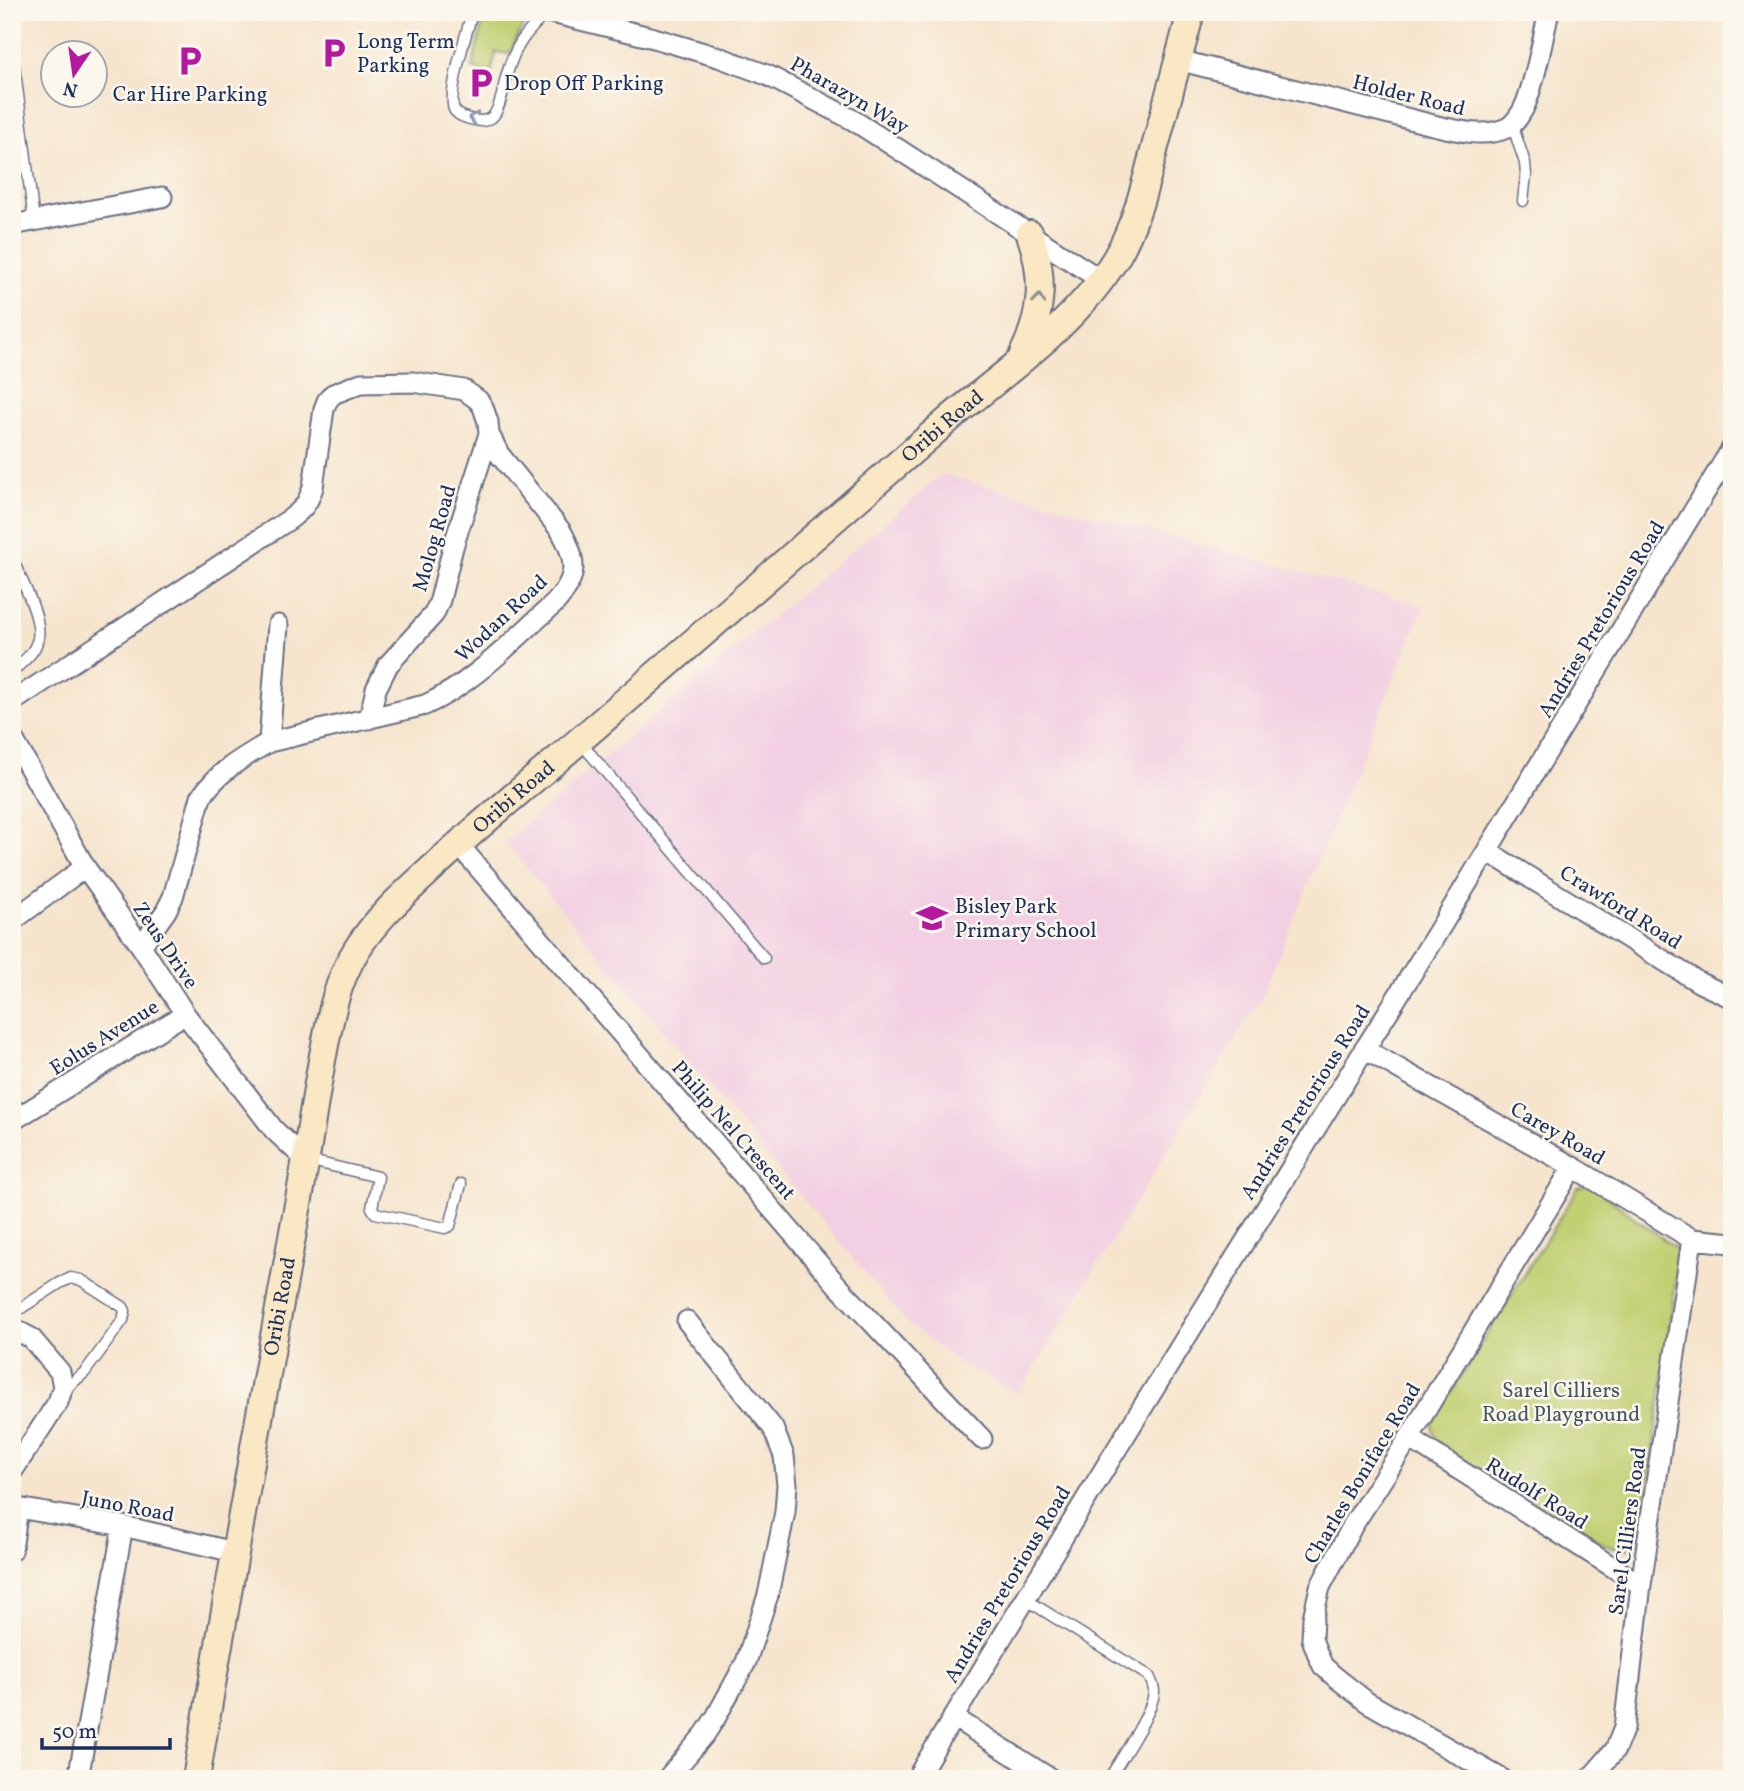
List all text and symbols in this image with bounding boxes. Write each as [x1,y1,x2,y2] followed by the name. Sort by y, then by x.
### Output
[357,28,455,81] place label: Long Term Parking
[317,36,351,70] parking icon: Long Term Parking
[38,38,108,108] north arrow
[173,44,207,78] parking icon: Car Hire Parking
[784,50,915,142] street label: Pharazyn Way
[464,66,498,100] parking icon: Drop Off Parking
[1349,68,1468,124] street label: Holder Road
[504,70,664,99] place label: Drop Off Parking
[61,74,80,103] text: N
[113,81,267,110] place label: Car Hire Parking
[467,112,479,126] one-way arrow
[1031,293,1046,305] one-way arrow
[896,384,990,470] street label: Oribi Road
[406,482,465,595] street label: Molog Road
[1532,516,1673,724] street label: Andries Pretorious Road
[449,569,555,670] street label: Wodan Road
[467,754,562,841] street label: Oribi Road
[1553,859,1687,957] street label: Crawford Road
[955,893,1096,946] place label: Bisley Park Primary School
[125,896,205,995] street label: Zeus Drive
[915,901,949,935] school or university icon: Bisley Park Primary School
[45,993,165,1083] street label: Eolus Avenue
[1234,1000,1378,1206] street label: Andries Pretorious Road
[664,1055,802,1207] street label: Philip Nel Crescent
[1504,1095,1610,1173] street label: Carey Road
[258,1255,304,1358] street label: Oribi Road
[1482,1377,1640,1430] park label: Sarel Cilliers Road Playground
[1298,1378,1429,1570] street label: Charles Boniface Road
[1602,1445,1655,1617] street label: Sarel Cilliers Road
[1479,1451,1593,1537] street label: Rudolf Road
[938,1481,1079,1689] street label: Andries Pretorious Road
[79,1484,177,1531] street label: Juno Road
[42,1707,170,1751] scale bar
[52,1718,97,1747] text: 50 m

